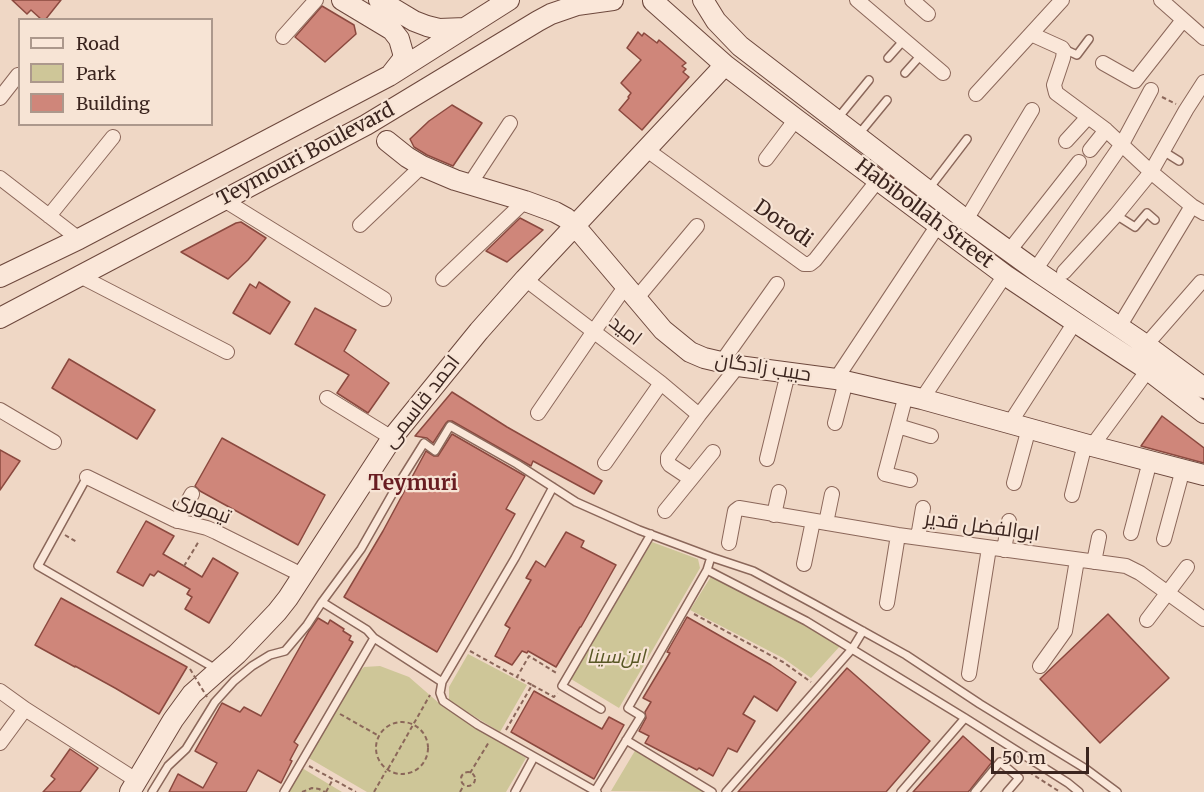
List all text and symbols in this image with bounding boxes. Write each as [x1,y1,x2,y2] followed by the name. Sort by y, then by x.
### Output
[18,18,213,126] legend
[76,32,120,55] text: Road
[76,62,116,85] text: Park
[76,92,150,115] text: Building
[213,98,399,212] street label: Teymouri Boulevard
[850,154,998,274] street label: Habibollah Street
[749,195,817,253] street label: Dorodi
[604,311,646,351] street label: امید
[713,349,813,387] street label: حبیب زادگان
[378,351,466,453] street label: احمد قاسمی
[368,471,458,497] district label: Teymuri
[170,486,234,530] street label: تیموری
[923,507,1041,547] street label: ابوالفضل قدیر
[587,645,645,669] park label: ابن‌سینا
[994,735,1092,773] scale bar
[1002,746,1046,769] text: 50 m

